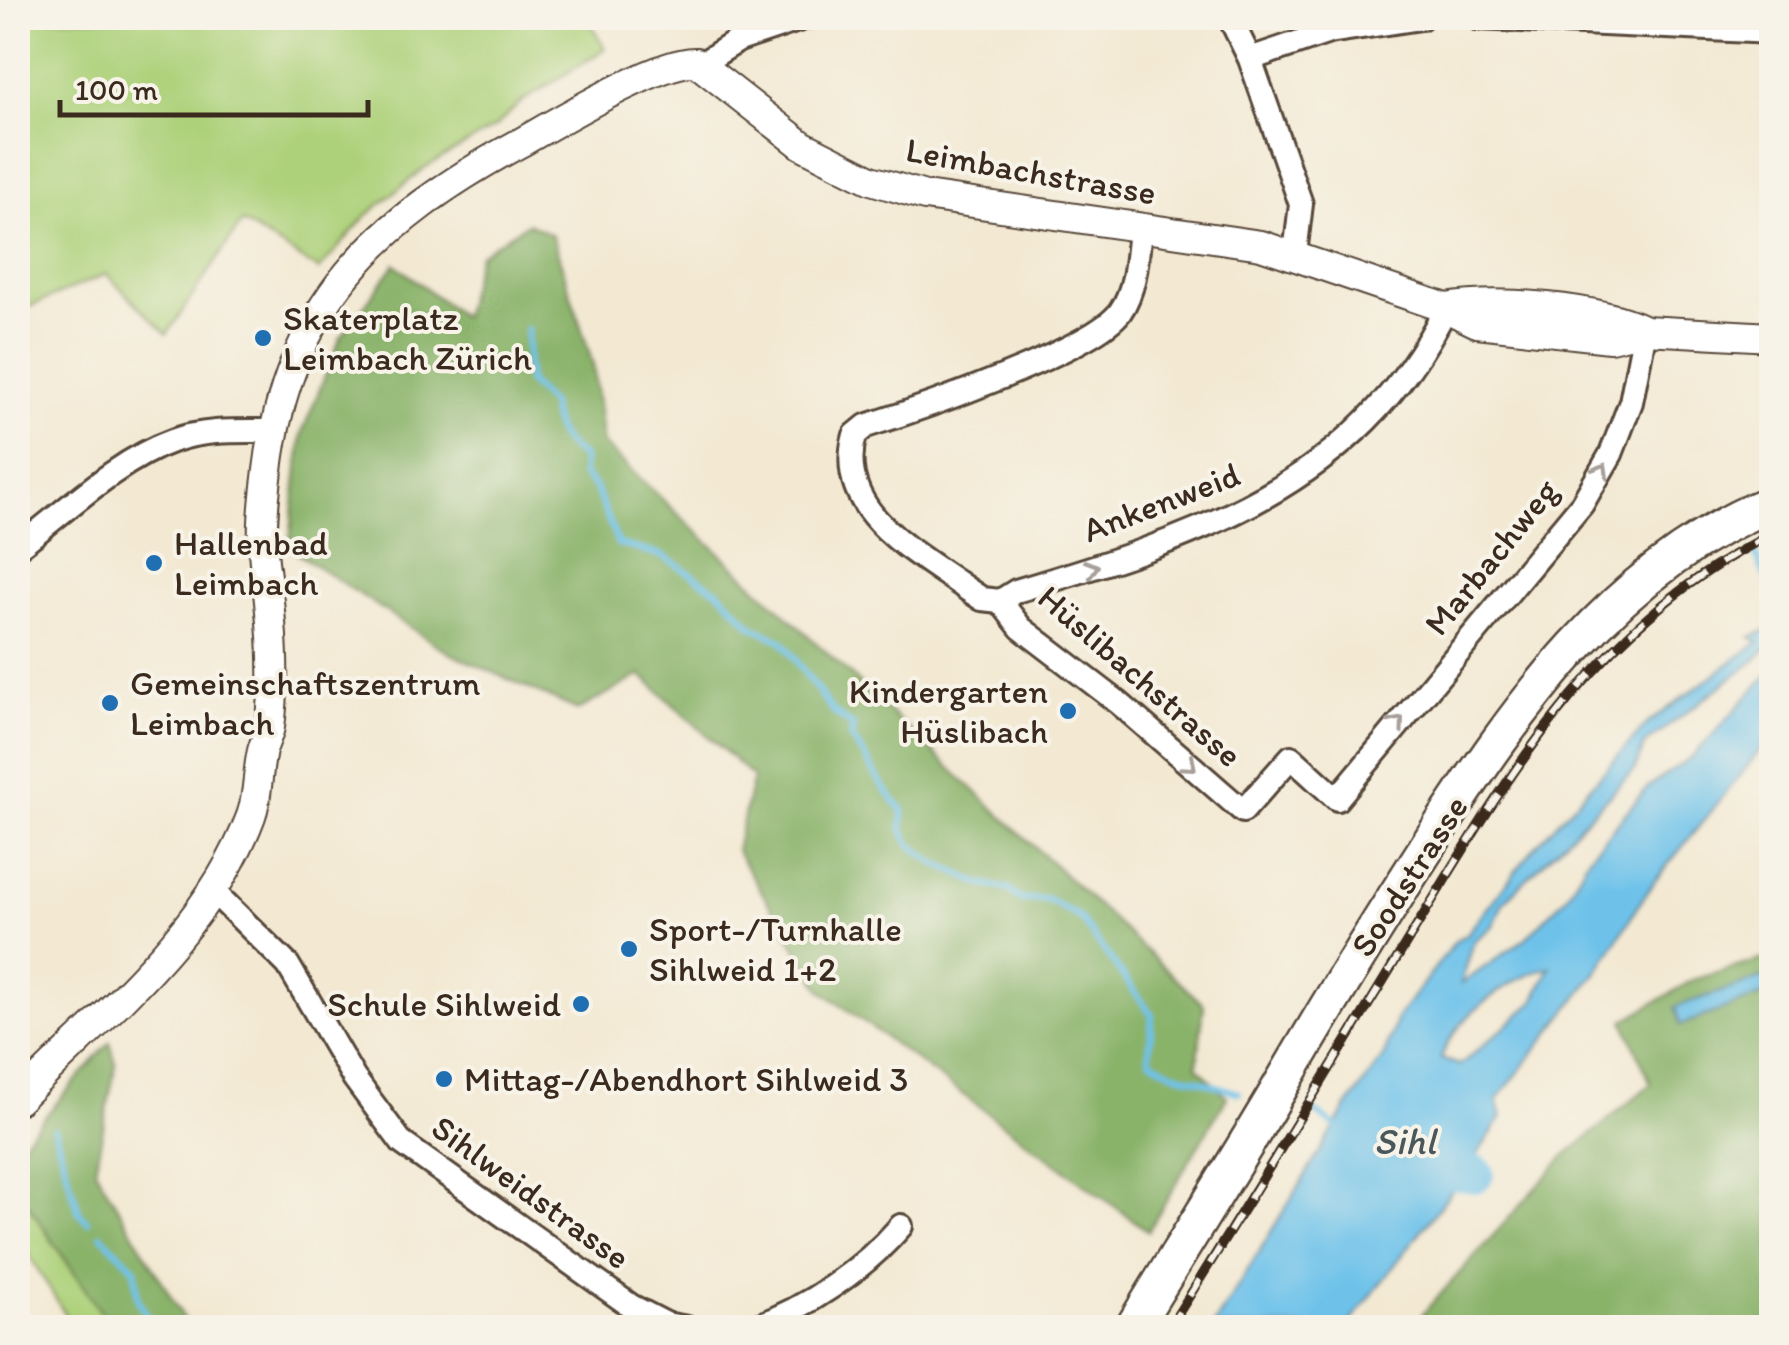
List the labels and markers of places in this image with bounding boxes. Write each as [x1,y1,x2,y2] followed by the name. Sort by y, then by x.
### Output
[283,297,532,379] place label: Skaterplatz Leimbach Zürich
[252,327,274,349] marker: Skaterplatz Leimbach Zürich
[174,522,328,604] place label: Hallenbad Leimbach
[143,552,165,574] marker: Hallenbad Leimbach
[130,662,480,744] place label: Gemeinschaftszentrum Leimbach
[849,670,1048,752] place label: Kindergarten Hüslibach
[99,692,121,714] marker: Gemeinschaftszentrum Leimbach
[1057,700,1079,722] marker: Kindergarten Hüslibach
[649,908,902,990] place label: Sport-/Turnhalle Sihlweid 1+2
[618,938,640,960] marker: Sport-/Turnhalle Sihlweid 1+2
[327,983,561,1025] place label: Schule Sihlweid
[570,993,592,1015] marker: Schule Sihlweid
[464,1058,908,1100] place label: Mittag-/Abendhort Sihlweid 3
[433,1068,455,1090] marker: Mittag-/Abendhort Sihlweid 3

